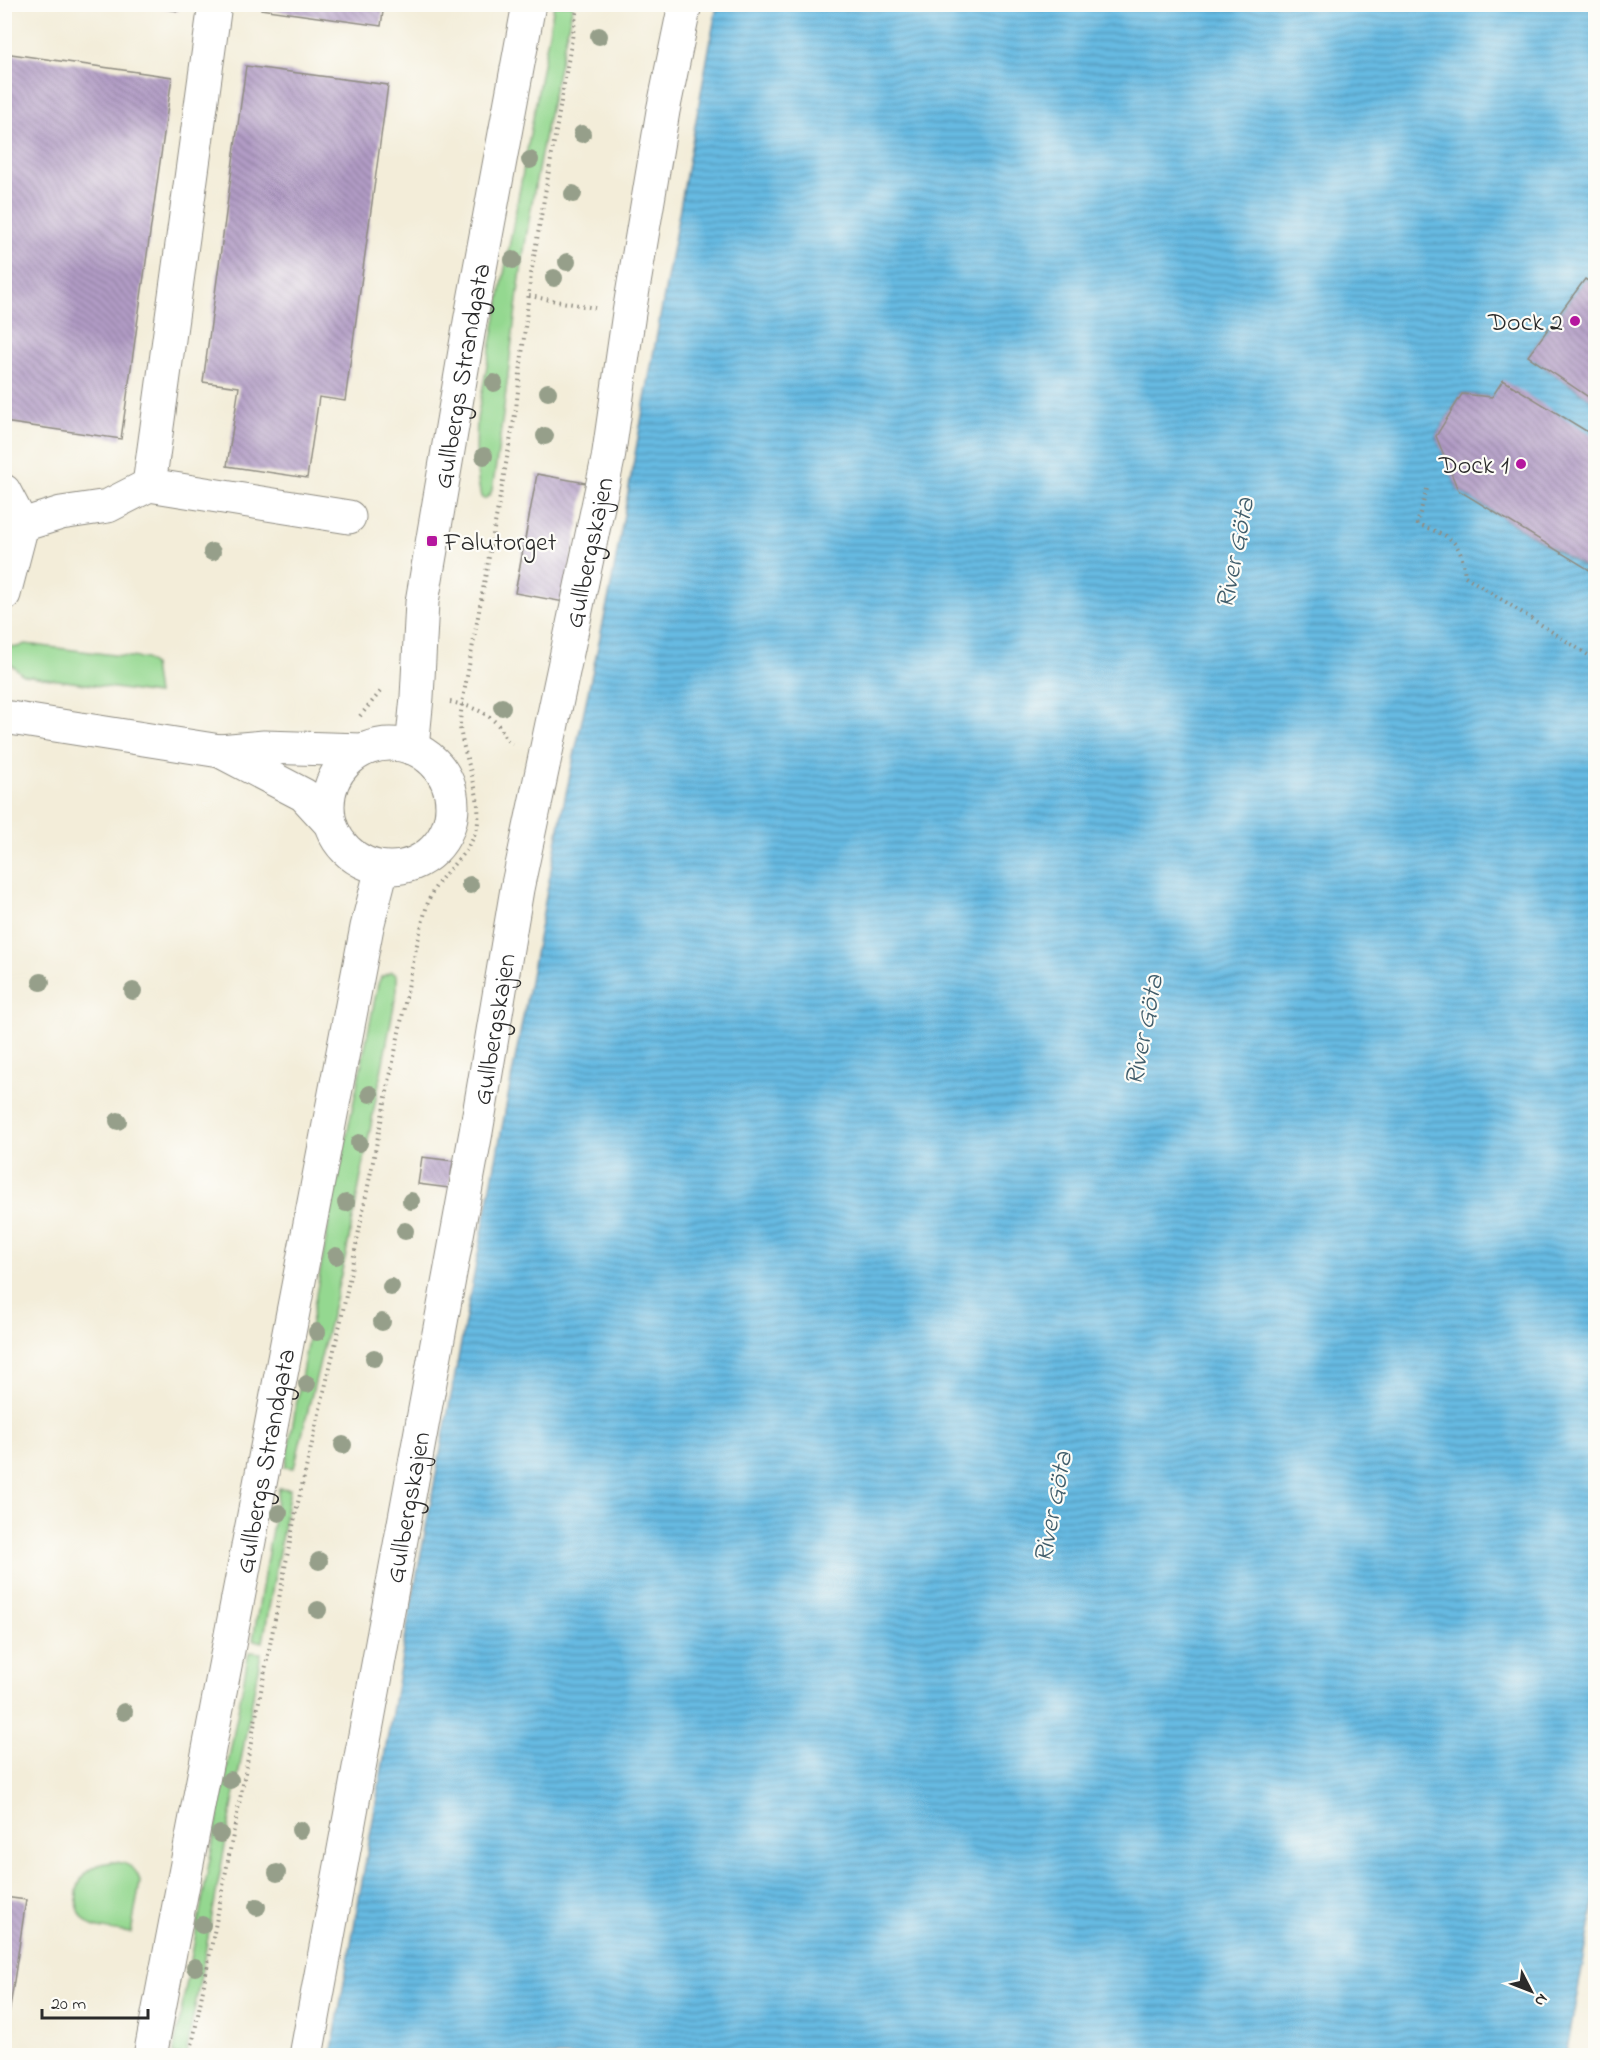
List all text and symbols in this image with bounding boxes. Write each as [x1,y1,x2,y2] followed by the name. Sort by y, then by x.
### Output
[426,260,503,492] street label: Gullbergs Strandgata
[1487,305,1563,343] place label: Dock 2
[1568,314,1582,328] marker: Dock 2
[1438,448,1509,486] place label: Dock 1
[1514,457,1528,471] marker: Dock 1
[557,474,626,632] street label: Gullbergskajen
[1207,494,1266,613] water label: River Göta
[443,525,557,563] place label: Falutorget
[425,534,439,548] marker: Falutorget
[465,951,528,1108] street label: Gullbergskajen
[1116,971,1175,1090] water label: River Göta
[227,1346,308,1577] street label: Gullbergs Strandgata
[377,1429,442,1587] street label: Gullbergskajen
[1025,1448,1084,1567] water label: River Göta
[1501,1961,1561,2021] north arrow
[42,1982,148,2020] scale bar
[1528,1988,1553,2012] text: N
[51,1992,86,2018] text: 20 m

